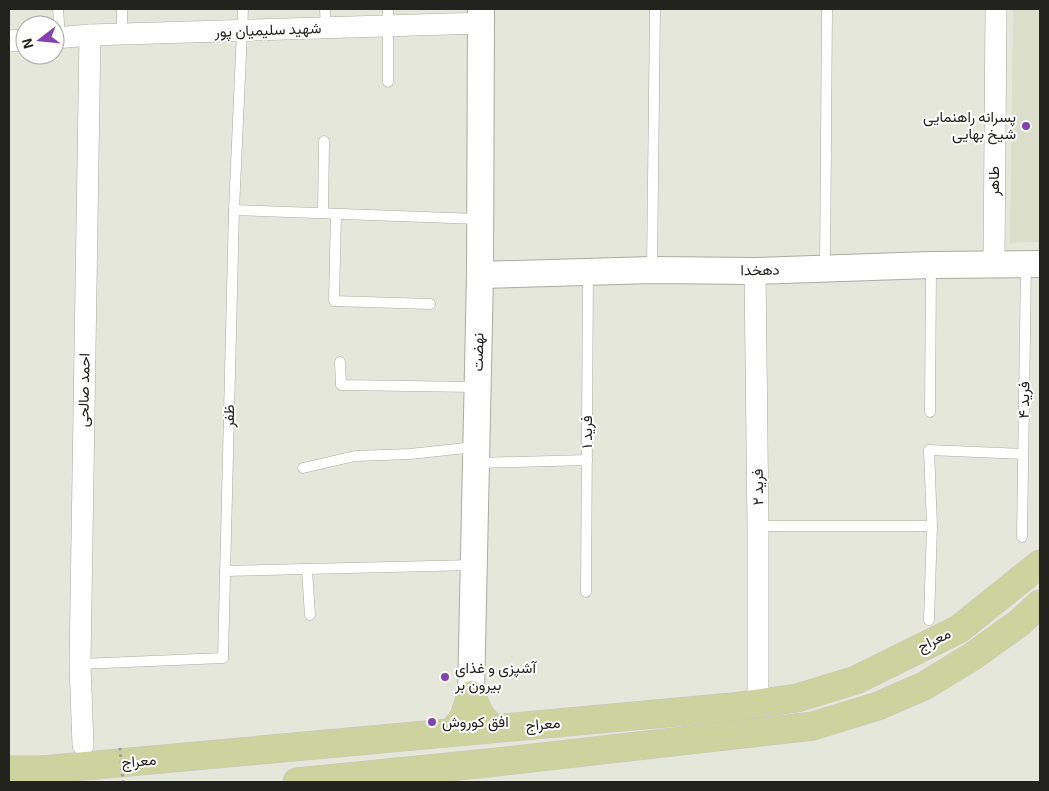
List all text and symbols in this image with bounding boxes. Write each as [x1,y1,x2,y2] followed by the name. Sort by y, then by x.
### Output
[15,15,65,65] north arrow
[213,18,322,42] street label: شهید سلیمیان پور
[17,37,37,51] text: N
[923,107,1016,145] place label: پسرانه راهنمایی شیخ بهایی
[1020,120,1032,132] marker: پسرانه راهنمایی شیخ بهایی
[984,166,1003,197] street label: طاهر
[740,260,780,278] street label: دهخدا
[468,333,487,371] street label: نهضت
[73,353,95,427] street label: احمد صالحی
[1014,381,1033,419] street label: فرید ۴
[219,404,238,429] street label: ظفر
[577,415,596,449] street label: فرید ۱
[748,468,767,505] street label: فرید ۲
[914,623,954,658] street label: معراج
[454,658,537,694] place label: آشپزی و غذای بیرون بر
[439,671,451,683] marker: آشپزی و غذای بیرون بر
[442,712,509,732] place label: افق کوروش
[525,713,561,736] street label: معراج
[426,716,438,728] marker: افق کوروش
[121,750,157,773] street label: معراج

